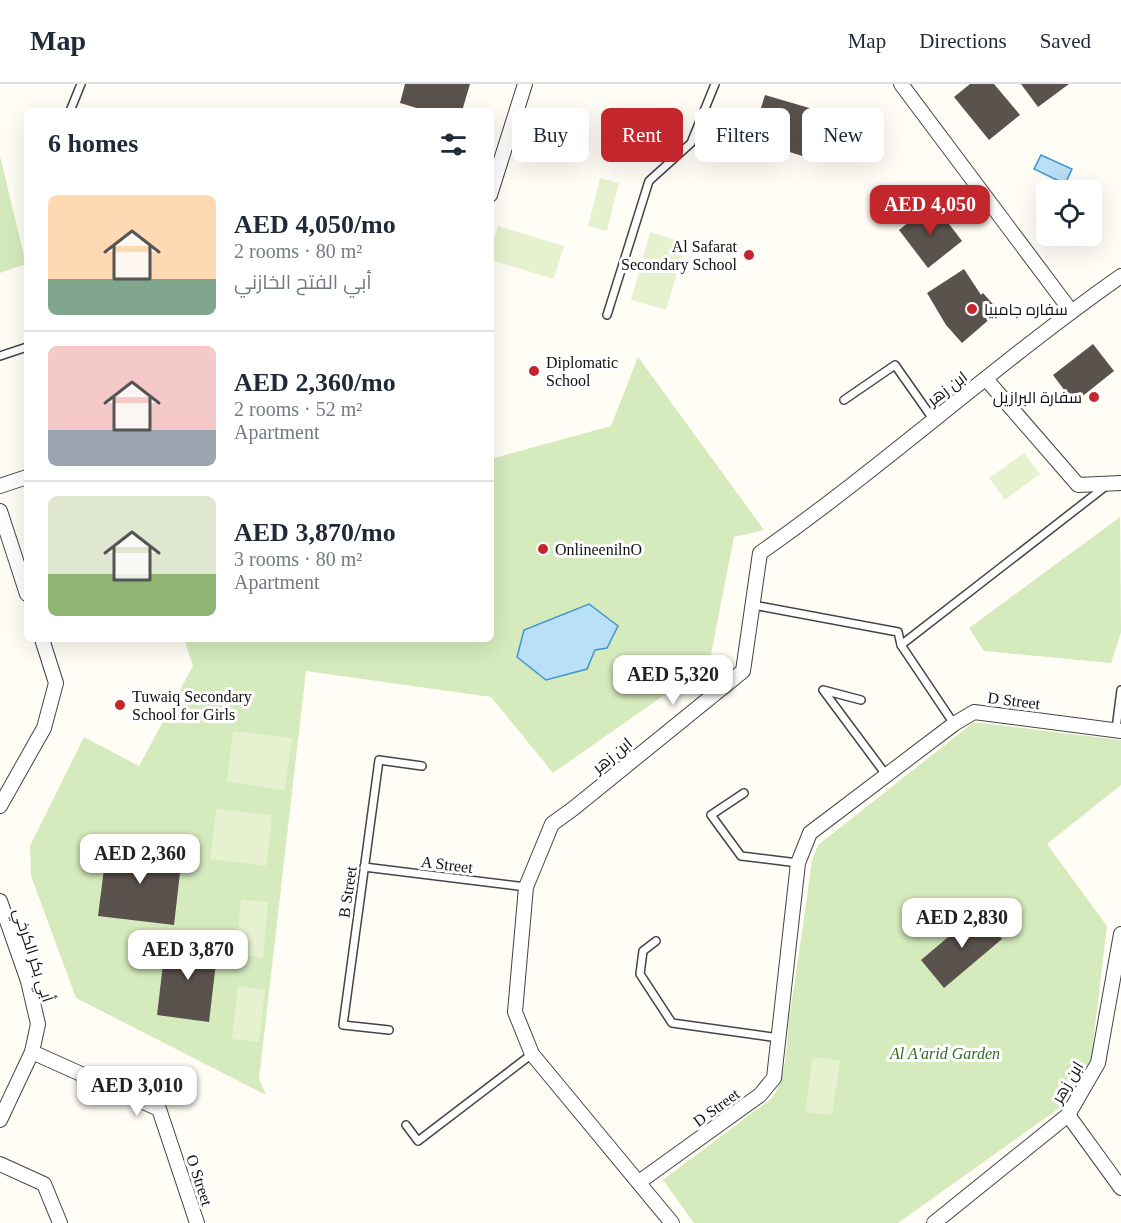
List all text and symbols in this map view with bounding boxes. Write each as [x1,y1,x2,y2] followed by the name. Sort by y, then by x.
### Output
[30,25,86,56] text: Map
[848,29,886,53] text: Map
[919,29,1007,53] text: Directions
[1040,29,1091,53] text: Saved
[512,108,589,162] chip: Buy
[601,108,683,162] chip: Rent
[695,108,790,162] chip: Filters
[802,108,884,162] chip: New
[437,128,470,161] icon: filters
[48,129,138,158] text: 6 homes
[1036,180,1102,246] map controls
[1036,180,1102,246] button: locate
[861,185,999,236] pin: AED 4,050
[884,193,976,215] text: AED 4,050
[234,210,396,239] text: AED 4,050/mo
[96,219,168,291] icon: home
[621,238,738,274] place label: Al Safarat Secondary School
[234,240,362,262] text: 2 rooms · 80 m²
[742,248,756,262] marker: Al Safarat Secondary School
[234,271,372,293] text: أبي الفتح الخازني
[984,301,1068,319] place label: سفاره جامبيا
[965,302,979,316] marker: سفاره جامبيا
[546,354,618,389] place label: Diplomatic School
[527,364,541,378] marker: Diplomatic School
[234,368,396,397] text: AED 2,360/mo
[923,368,972,411] street label: ابن زهر
[96,370,168,442] icon: home
[993,389,1082,408] place label: سفارة البرازيل
[1087,390,1101,404] marker: سفارة البرازيل
[234,398,362,420] text: 2 rooms · 52 m²
[234,421,320,443] text: Apartment
[234,518,396,547] text: AED 3,870/mo
[96,520,168,592] icon: home
[555,541,642,558] place label: OnlineenilnO
[536,542,550,556] marker: OnlineenilnO
[234,548,362,570] text: 3 rooms · 80 m²
[234,571,320,593] text: Apartment
[604,655,742,706] pin: AED 5,320
[627,663,719,685] text: AED 5,320
[132,688,252,723] place label: Tuwaiq Secondary School for Girls
[987,689,1042,712] street label: D Street
[113,698,127,712] marker: Tuwaiq Secondary School for Girls
[589,734,637,778] street label: ابن زهر
[71,834,209,885] pin: AED 2,360
[94,842,186,864] text: AED 2,360
[420,853,474,876] street label: A Street
[335,865,360,919] street label: B Street
[893,898,1031,949] pin: AED 2,830
[6,906,58,1006] street label: أبي بكر الكرخي
[916,906,1008,928] text: AED 2,830
[119,930,257,981] pin: AED 3,870
[142,938,234,960] text: AED 3,870
[889,1045,1000,1062] park label: Al A'arid Garden
[1048,1058,1088,1108] street label: ابن زهر
[68,1066,206,1117] pin: AED 3,010
[91,1074,183,1096] text: AED 3,010
[690,1085,743,1130] street label: D Street
[183,1152,216,1208] street label: O Street

